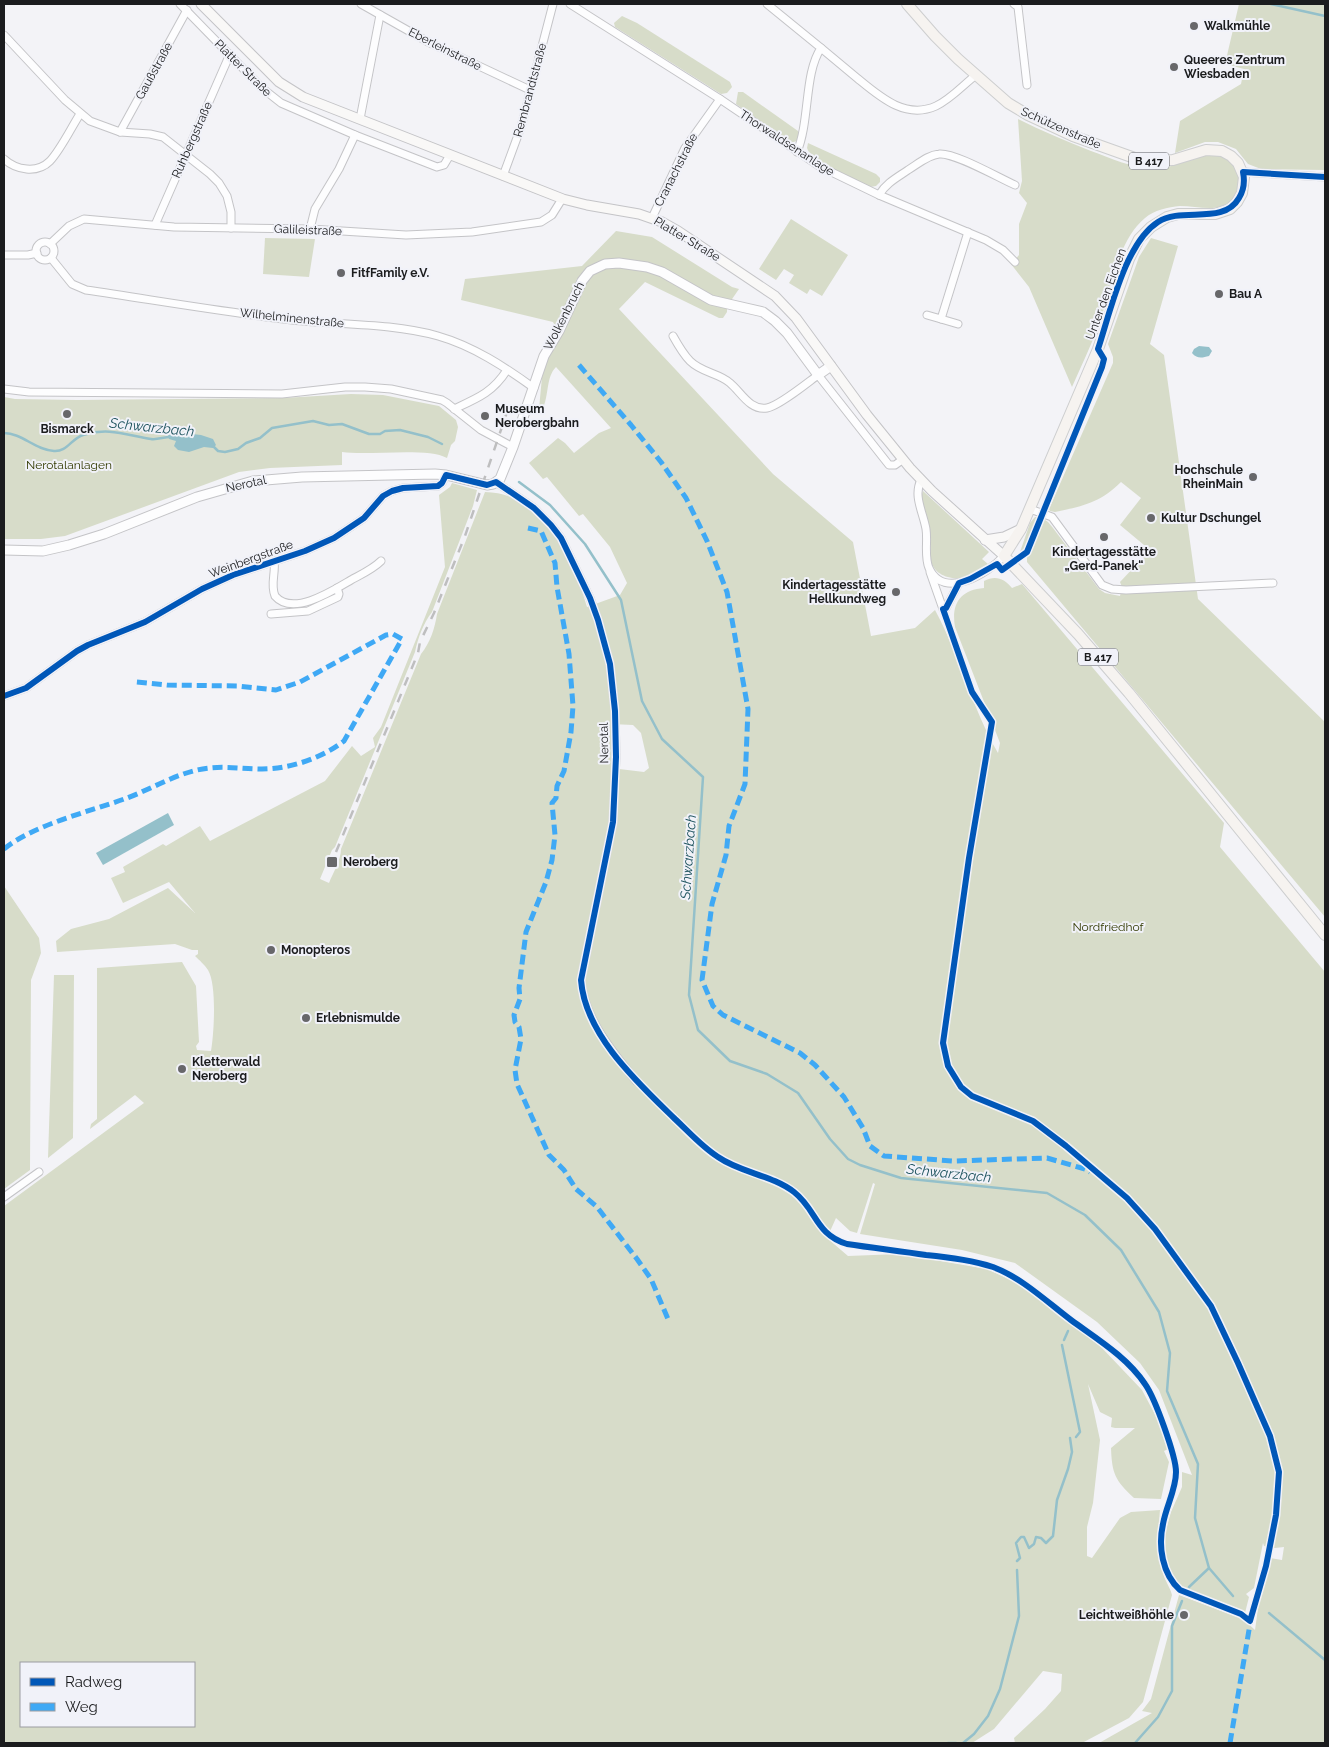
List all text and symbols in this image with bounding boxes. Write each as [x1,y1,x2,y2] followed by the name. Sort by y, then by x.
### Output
[1204,19,1270,33] place label: Walkmühle
[1188,20,1200,32] marker: Walkmühle
[406,25,484,73] street label: Eberleinstraße
[212,37,274,99] street label: Platter Straße
[133,40,175,102] street label: Gaußstraße
[511,42,549,138] street label: Rembrandtstraße
[1184,53,1285,81] place label: Queeres Zentrum Wiesbaden
[1168,61,1180,73] marker: Queeres Zentrum Wiesbaden
[169,100,215,180] street label: Ruhbergstraße
[1019,104,1103,152] street label: Schützenstraße
[737,107,837,179] street label: Thorwaldsenanlage
[652,131,700,209] street label: Cranachstraße
[1129,153,1169,170] road number: B 417
[651,214,723,264] street label: Platter Straße
[274,222,342,238] street label: Galileistraße
[1083,247,1129,341] street label: Unter den Eichen
[351,266,430,280] place label: FitfFamily e.V.
[335,267,347,279] marker: FitfFamily e.V.
[541,280,587,352] street label: Wolkenbruch
[1229,287,1263,301] place label: Bau A
[1213,288,1225,300] marker: Bau A
[239,306,345,330] street label: Wilhelminenstraße
[495,402,579,430] place label: Museum Nerobergbahn
[61,408,73,420] marker: Bismarck
[479,410,491,422] marker: Museum Nerobergbahn
[108,414,195,439] water label: Schwarzbach
[40,422,94,436] place label: Bismarck
[26,458,112,472] park label: Nerotalanlagen
[1175,463,1243,491] place label: Hochschule RheinMain
[1247,471,1259,483] marker: Hochschule RheinMain
[224,473,268,495] street label: Nerotal
[1161,511,1261,525] place label: Kultur Dschungel
[1145,512,1157,524] marker: Kultur Dschungel
[1098,531,1110,543] marker: Kindertagesstätte „Gerd-Panek“
[207,537,295,581] street label: Weinbergstraße
[1052,545,1156,573] place label: Kindertagesstätte „Gerd-Panek“
[782,578,886,606] place label: Kindertagesstätte Hellkundweg
[890,586,902,598] marker: Kindertagesstätte Hellkundweg
[1078,649,1118,666] road number: B 417
[597,722,611,764] street label: Nerotal
[677,814,699,901] water label: Schwarzbach
[325,855,339,869] marker: Neroberg
[343,855,398,869] place label: Neroberg
[1072,920,1145,934] park label: Nordfriedhof
[281,943,350,957] place label: Monopteros
[265,944,277,956] marker: Monopteros
[316,1011,400,1025] place label: Erlebnismulde
[300,1012,312,1024] marker: Erlebnismulde
[192,1055,261,1083] place label: Kletterwald Neroberg
[176,1063,188,1075] marker: Kletterwald Neroberg
[905,1160,992,1185] water label: Schwarzbach
[1079,1608,1174,1622] place label: Leichtweißhöhle
[1178,1609,1190,1621] marker: Leichtweißhöhle
[20,1662,195,1727] legend
[65,1673,122,1691] text: Radweg
[65,1698,98,1716] text: Weg

